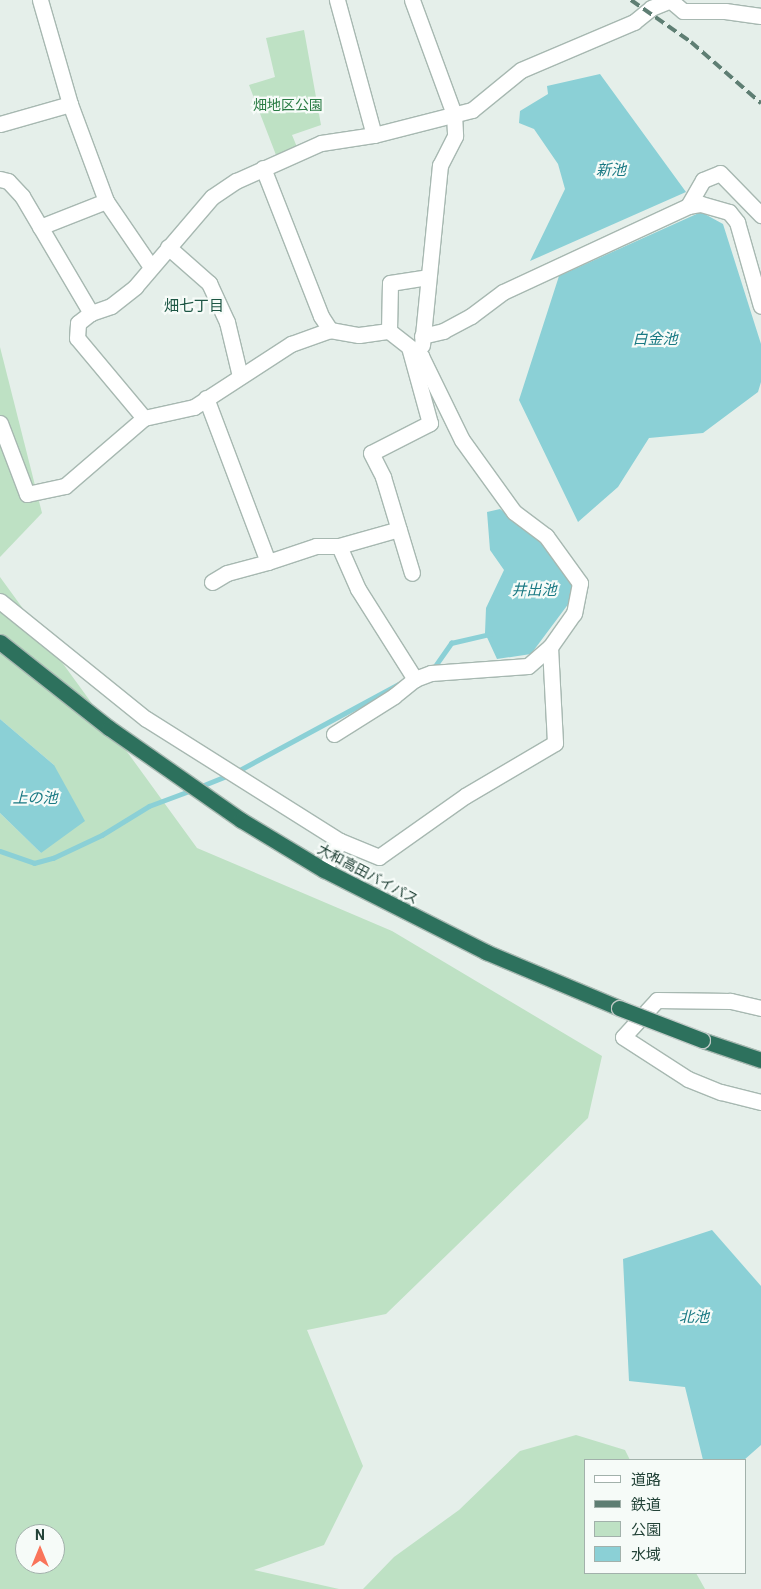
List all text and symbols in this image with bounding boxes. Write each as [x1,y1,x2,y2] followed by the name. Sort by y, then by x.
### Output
[253,97,323,113] park label: 畑地区公園
[596,162,626,180] water label: 新池
[164,298,224,316] district label: 畑七丁目
[633,331,677,349] water label: 白金池
[512,582,556,600] water label: 井出池
[13,790,57,808] water label: 上の池
[315,840,421,908] street label: 大和高田バイパス
[679,1309,709,1327] water label: 北池
[584,1459,746,1574] legend
[631,1471,661,1489] text: 道路
[631,1496,661,1514] text: 鉄道
[631,1521,661,1539] text: 公園
[15,1524,65,1574] north arrow
[35,1527,45,1543] text: N
[631,1546,661,1564] text: 水域

